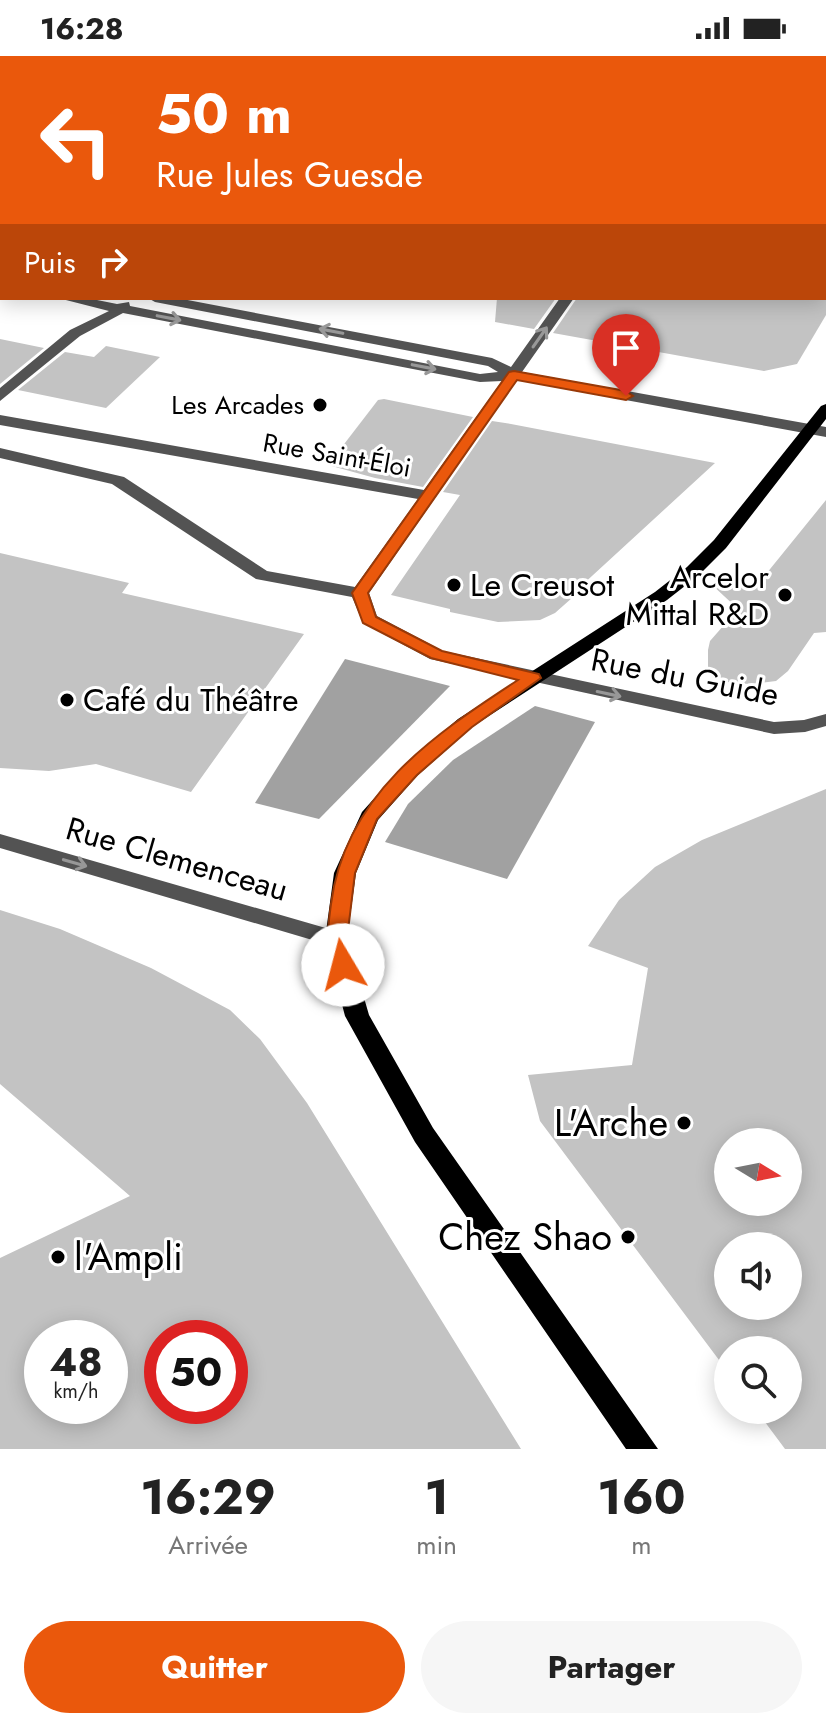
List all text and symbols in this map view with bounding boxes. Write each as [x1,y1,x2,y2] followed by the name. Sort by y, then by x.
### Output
[40,7,124,50] text: 16:28
[156,73,292,154] text: 50 m
[24,88,128,192] icon: left
[156,148,423,200] text: Rue Jules Guesde
[91,240,135,284] icon: right
[24,241,75,284] text: Puis
[155,311,181,326] one-way arrow
[592,314,660,396] pin
[318,323,344,338] one-way arrow
[532,326,548,348] one-way arrow
[604,326,648,370] icon: arrive
[411,360,436,375] one-way arrow
[171,386,304,424] place label: Les Arcades
[311,396,329,414] marker: Les Arcades
[260,423,414,487] street label: Rue Saint-Éloi
[626,554,769,637] place label: Arcelor Mittal R&D
[470,562,615,608] place label: Le Creusot
[445,576,463,594] marker: Le Creusot
[776,586,794,604] marker: Arcelor Mittal R&D
[587,636,783,718] street label: Rue du Guide
[83,677,299,723] place label: Café du Théâtre
[596,687,621,702] one-way arrow
[58,691,76,709] marker: Café du Théâtre
[61,805,293,913] street label: Rue Clemenceau
[61,856,87,871] one-way arrow
[301,923,385,1007] position arrow
[554,1095,668,1150] place label: L'Arche
[675,1114,693,1132] marker: L'Arche
[714,1128,802,1216] north arrow
[714,1128,802,1424] map controls
[438,1209,612,1264] place label: Chez Shao
[619,1228,637,1246] marker: Chez Shao
[74,1229,183,1284] place label: l'Ampli
[714,1232,802,1320] button: sound
[49,1248,67,1266] marker: l'Ampli
[144,1320,248,1424] speed limit sign: 50
[50,1333,103,1391] text: 48
[714,1336,802,1424] button: search
[53,1377,99,1406] text: km/h
[140,1463,276,1532] text: 16:29
[424,1463,449,1532] text: 1
[597,1463,686,1532] text: 160
[168,1526,248,1564] text: Arrivée
[416,1526,457,1564] text: min
[631,1526,652,1564] text: m
[24,1621,405,1713] button: Quitter
[421,1621,802,1713] button: Partager

